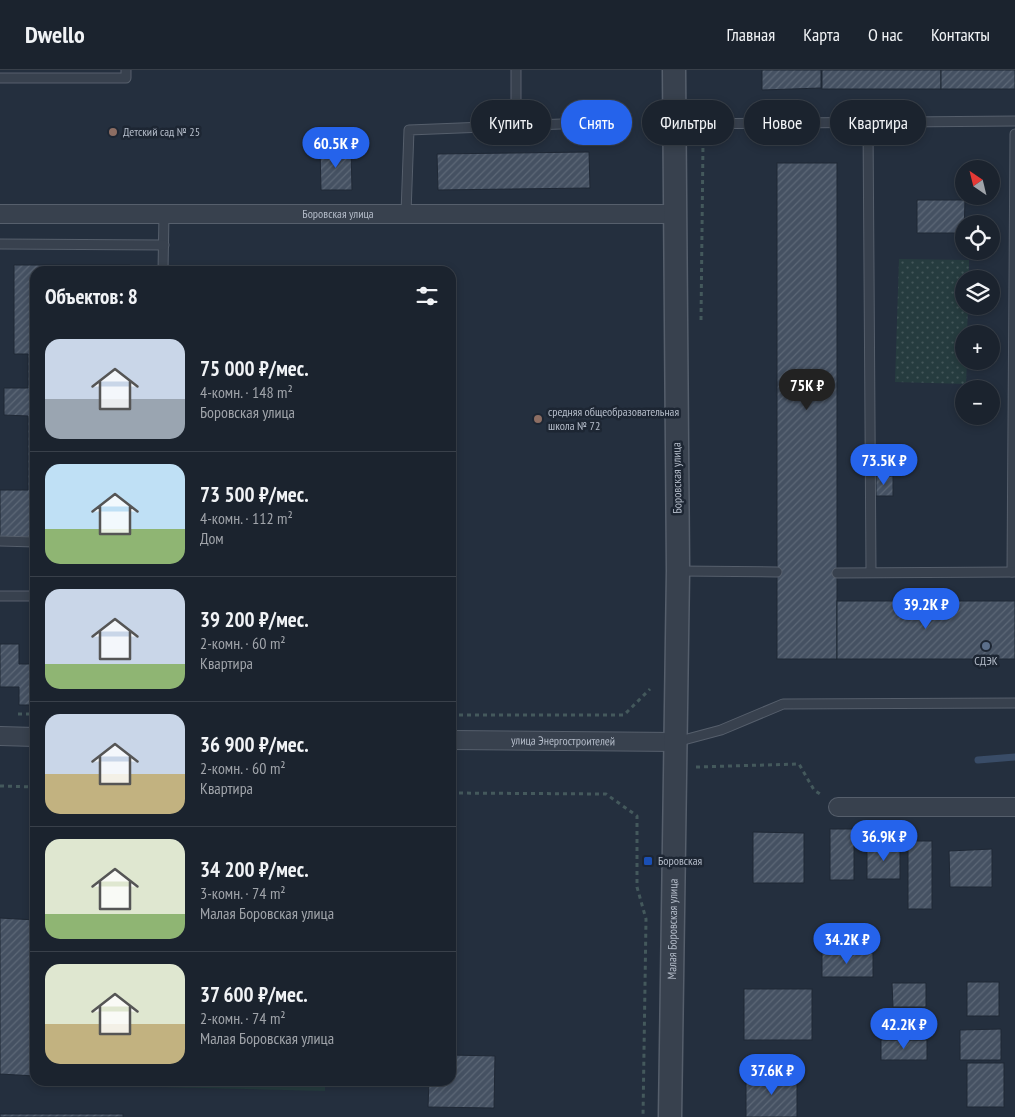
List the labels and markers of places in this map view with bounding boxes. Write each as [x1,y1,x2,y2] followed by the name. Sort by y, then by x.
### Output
[123,124,200,139] place label: Детский сад № 25
[107,126,119,138] marker: Детский сад № 25
[290,126,382,169] pin: 60.5K ₽
[772,368,842,411] pin: 75K ₽
[548,404,679,433] place label: средняя общеобразовательная школа № 72
[532,413,544,425] marker: средняя общеобразовательная школа № 72
[838,444,930,486] pin: 73.5K ₽
[880,588,972,630] pin: 39.2K ₽
[980,640,992,652] marker: СДЭК
[974,653,998,668] place label: СДЭК
[838,820,930,862] pin: 36.9K ₽
[658,853,702,868] place label: Боровская
[642,855,654,867] marker: Боровская
[801,922,893,965] pin: 34.2K ₽
[858,1008,950,1050] pin: 42.2K ₽
[726,1054,818,1096] pin: 37.6K ₽

